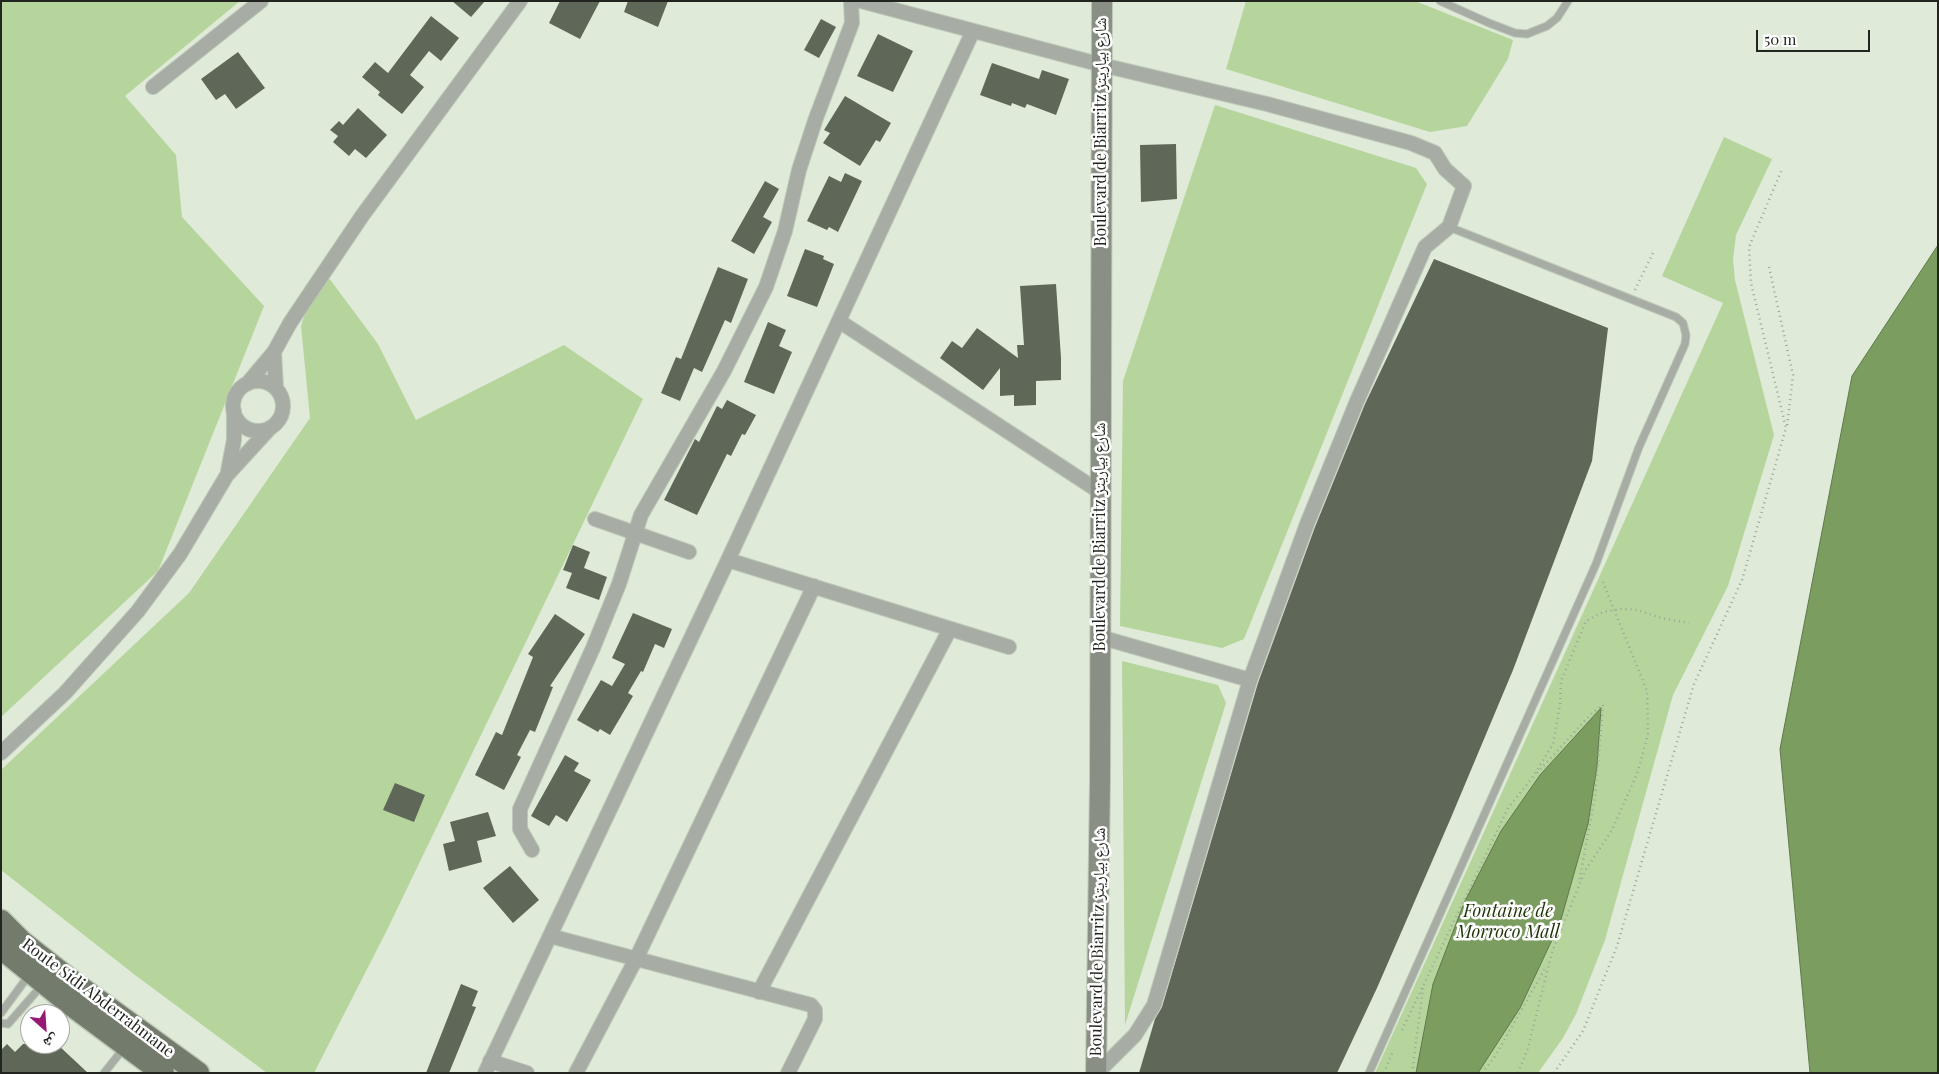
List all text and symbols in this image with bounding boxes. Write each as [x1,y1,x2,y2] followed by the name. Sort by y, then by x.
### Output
[1091,18,1111,246] street label: Boulevard de Biarritz شارع بياريتز
[1759,20,1873,52] scale bar
[1764,29,1796,49] text: 50 m
[1090,423,1110,651] street label: Boulevard de Biarritz شارع بياريتز
[1086,827,1110,1057] street label: Boulevard de Biarritz شارع بياريتز
[1456,900,1560,942] water label: Fontaine de Morroco Mall
[18,935,178,1061] street label: Route Sidi Abderrahmane
[20,1004,70,1054] north arrow
[41,1030,62,1054] text: ش

